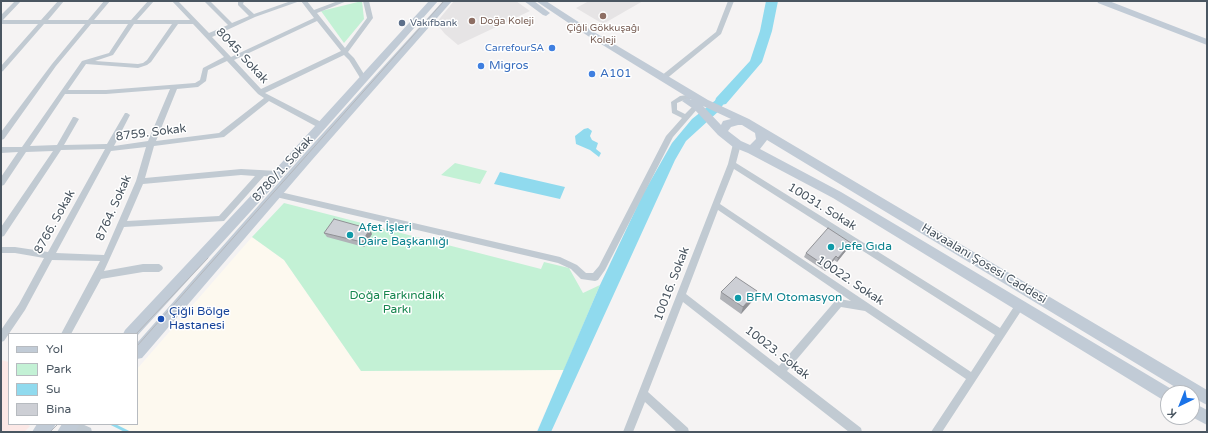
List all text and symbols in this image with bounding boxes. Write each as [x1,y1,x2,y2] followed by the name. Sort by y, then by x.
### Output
[598,11,608,21] marker: Çiĝli Gökkuşaĝı Koleji
[480,15,534,27] place label: Doğa Koleji
[467,16,477,26] marker: Doğa Koleji
[410,17,457,29] place label: Vakıfbank
[397,18,407,28] marker: Vakıfbank
[566,22,640,46] place label: Çiĝli Gökkuşaĝı Koleji
[213,25,271,87] street label: 8045. Sokak
[485,42,544,54] place label: CarrefourSA
[547,43,557,53] marker: CarrefourSA
[489,59,529,73] place label: Migros
[476,61,486,71] marker: Migros
[600,67,632,81] place label: A101
[587,69,597,79] marker: A101
[115,122,187,144] street label: 8759. Sokak
[250,133,316,205] street label: 8780/1. Sokak
[93,173,135,243] street label: 8764. Sokak
[785,180,859,234] street label: 10031. Sokak
[32,188,78,256] street label: 8766. Sokak
[358,221,449,249] place label: Afet İşleri Daire Başkanlığı
[919,221,1049,307] street label: Havaalanı Şosesi Caddesi
[345,230,355,240] marker: Afet İşleri Daire Başkanlığı
[839,240,892,254] place label: Jefe Gıda
[826,242,836,252] marker: Jefe Gıda
[651,245,693,323] street label: 10016. Sokak
[814,253,886,309] street label: 10022. Sokak
[350,289,444,317] park label: Doğa Farkındalık Parkı
[746,291,842,305] place label: BFM Otomasyon
[733,293,743,303] marker: BFM Otomasyon
[169,305,230,333] place label: Çiğli Bölge Hastanesi
[156,314,166,324] marker: Çiğli Bölge Hastanesi
[742,323,812,383] street label: 10023. Sokak
[8,333,138,425] legend
[46,342,63,356] text: Yol
[46,362,72,376] text: Park
[46,382,61,396] text: Su
[1160,385,1200,425] north arrow
[46,402,71,416] text: Bina
[1165,406,1179,421] text: K

